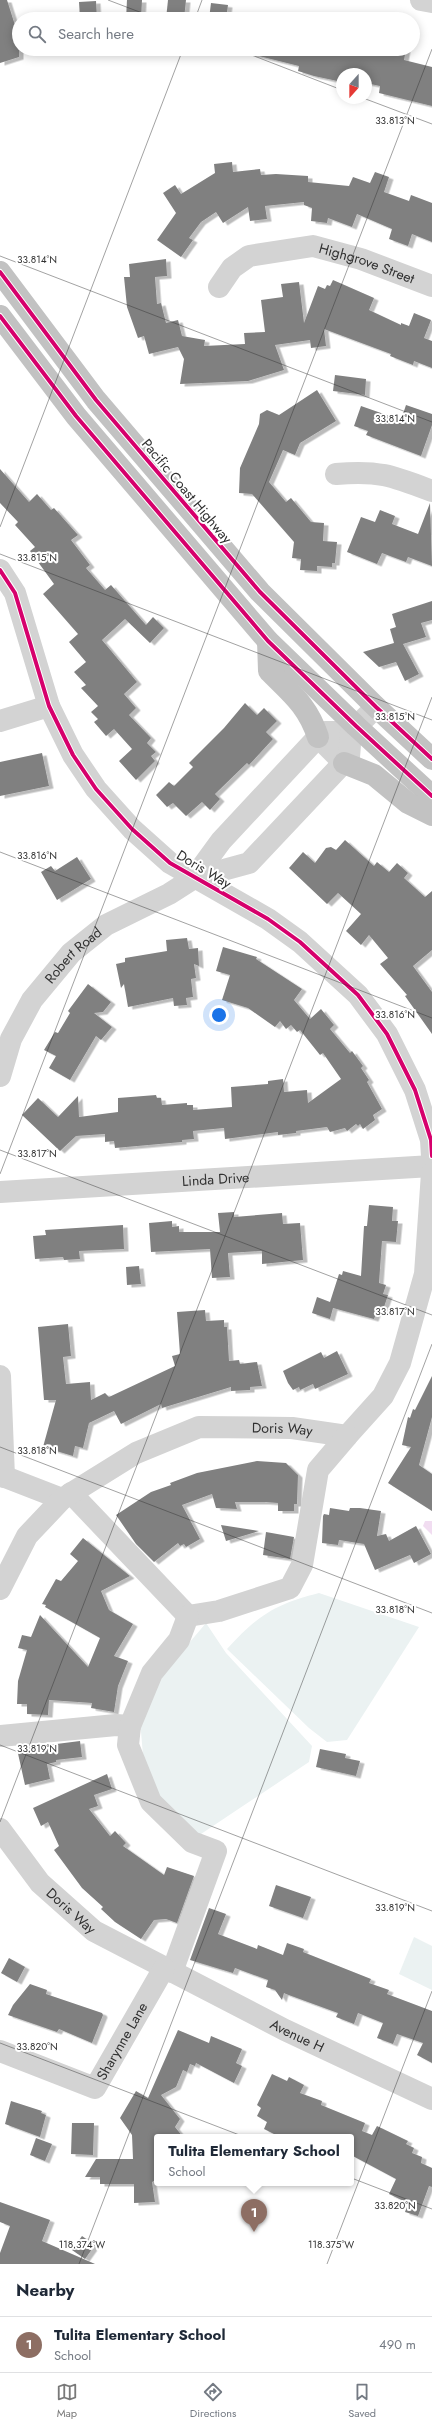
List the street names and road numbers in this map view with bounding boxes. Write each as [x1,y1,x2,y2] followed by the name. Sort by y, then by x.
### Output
[317,238,418,289] street label: Highgrove Street
[137,434,237,548] street label: Pacific Coast Highway
[173,845,236,894] street label: Doris Way
[40,922,106,988] street label: Robert Road
[181,1167,250,1191] street label: Linda Drive
[252,1417,315,1441] street label: Doris Way
[42,1883,101,1939] street label: Doris Way
[92,1998,152,2084] street label: Sharynne Lane
[267,2014,328,2057] street label: Avenue H

